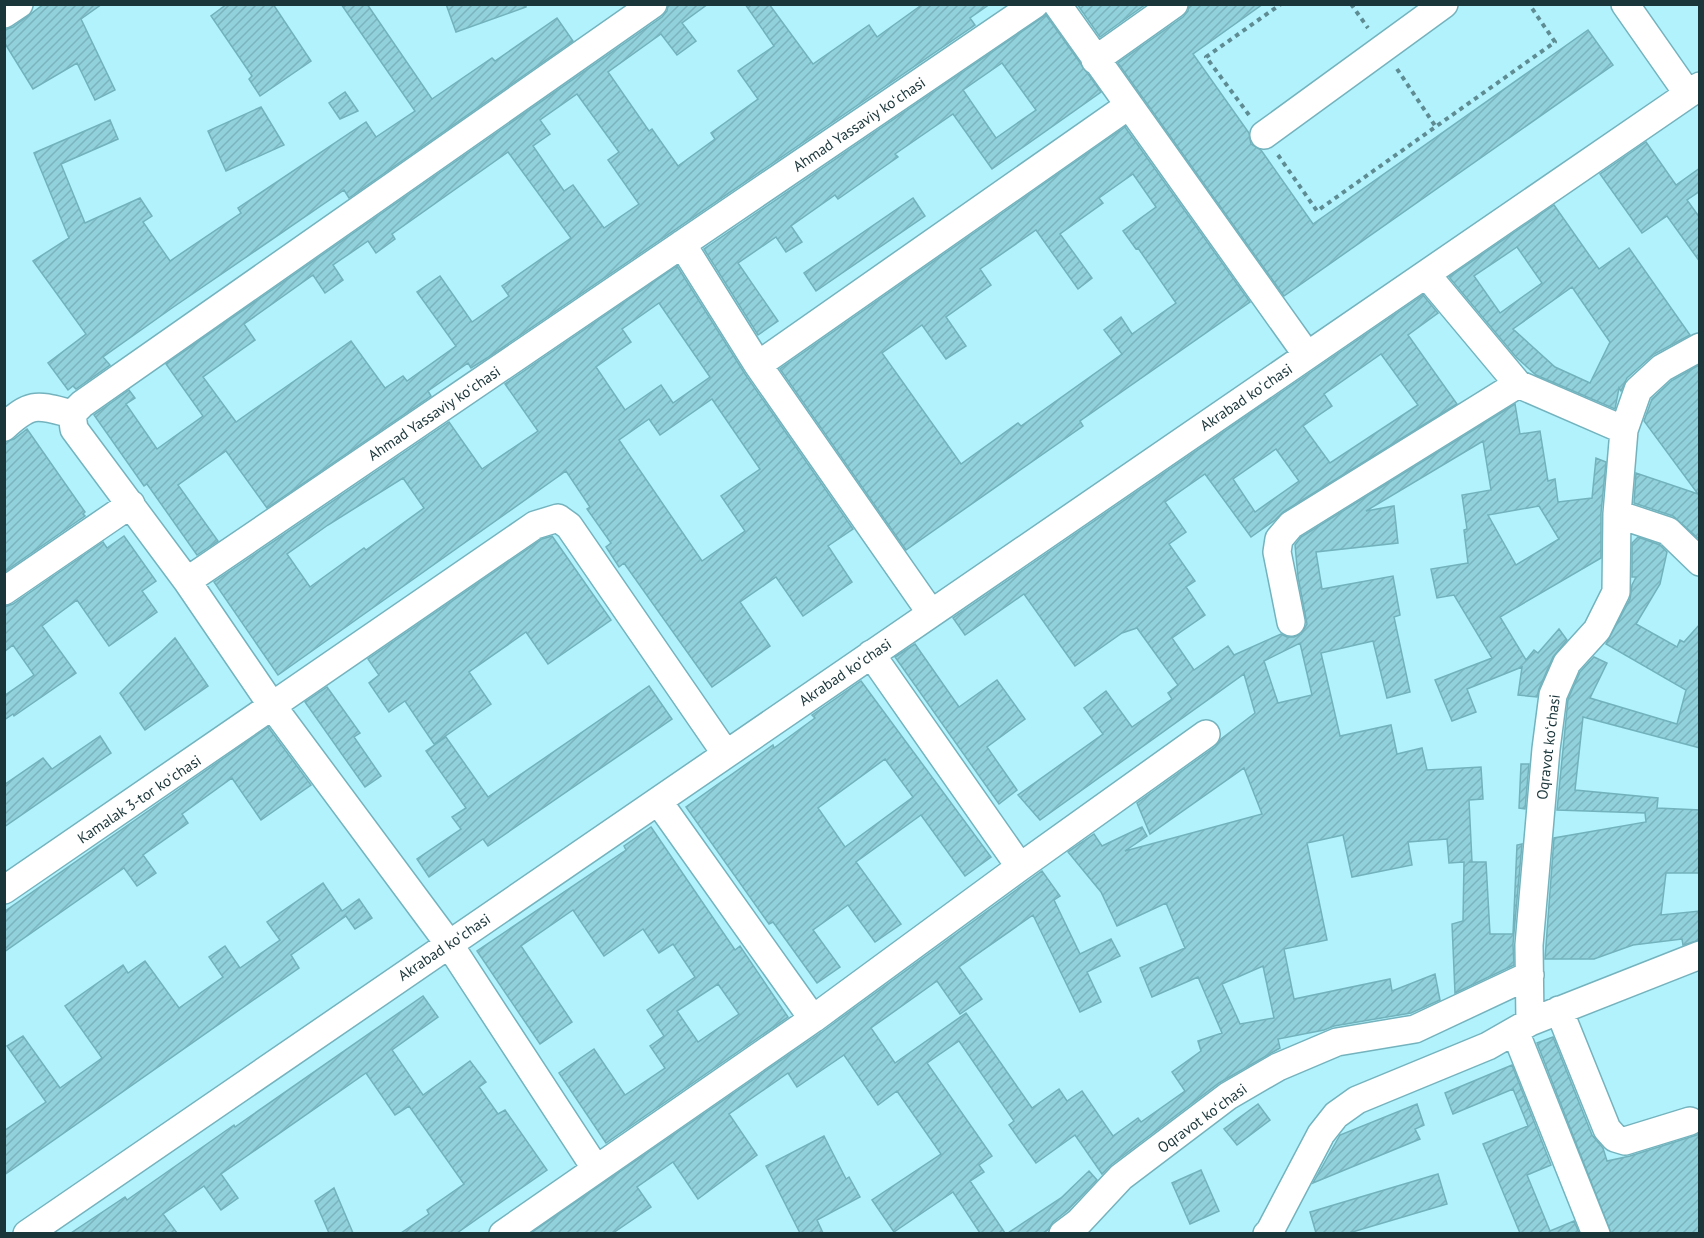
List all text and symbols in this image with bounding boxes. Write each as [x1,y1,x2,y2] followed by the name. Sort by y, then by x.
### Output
[789,73,929,175] street label: Ahmad Yassaviy koʻchasi
[1196,359,1296,435] street label: Akrabad koʻchasi
[364,362,504,464] street label: Ahmad Yassaviy koʻchasi
[795,634,895,710] street label: Akrabad koʻchasi
[1532,693,1564,801] street label: Oqravot koʻchasi
[74,751,204,847] street label: Kamalak 3-tor koʻchasi
[394,909,494,985] street label: Akrabad koʻchasi
[1153,1079,1251,1157] street label: Oqravot koʻchasi

